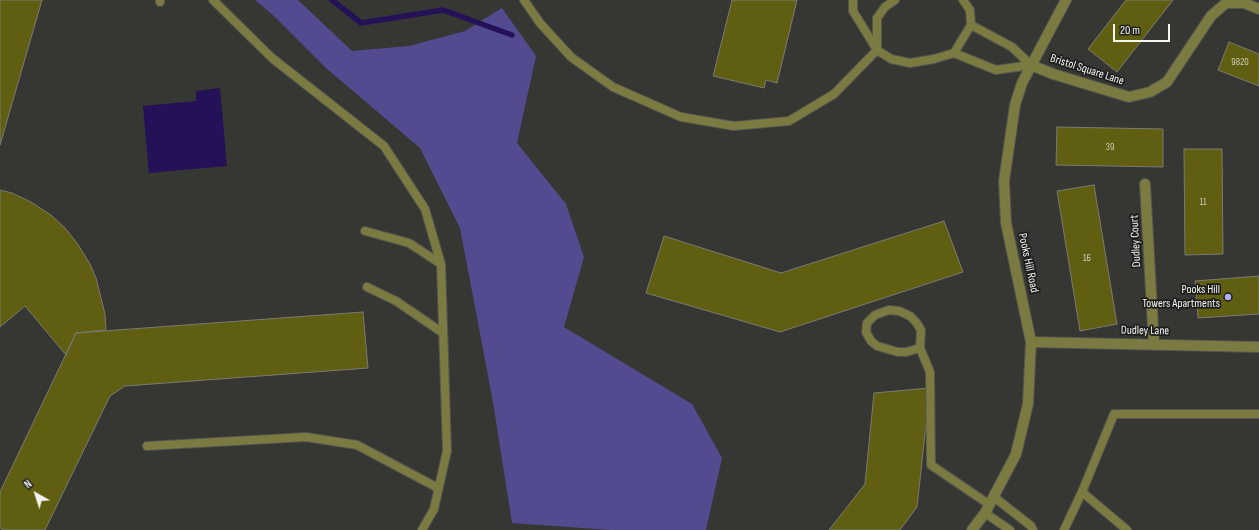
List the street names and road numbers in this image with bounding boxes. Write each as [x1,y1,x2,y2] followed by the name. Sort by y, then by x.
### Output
[1048,51,1126,89] street label: Bristol Square Lane
[1127,214,1145,268] street label: Dudley Court
[1015,232,1041,294] street label: Pooks Hill Road
[1121,323,1169,339] street label: Dudley Lane

